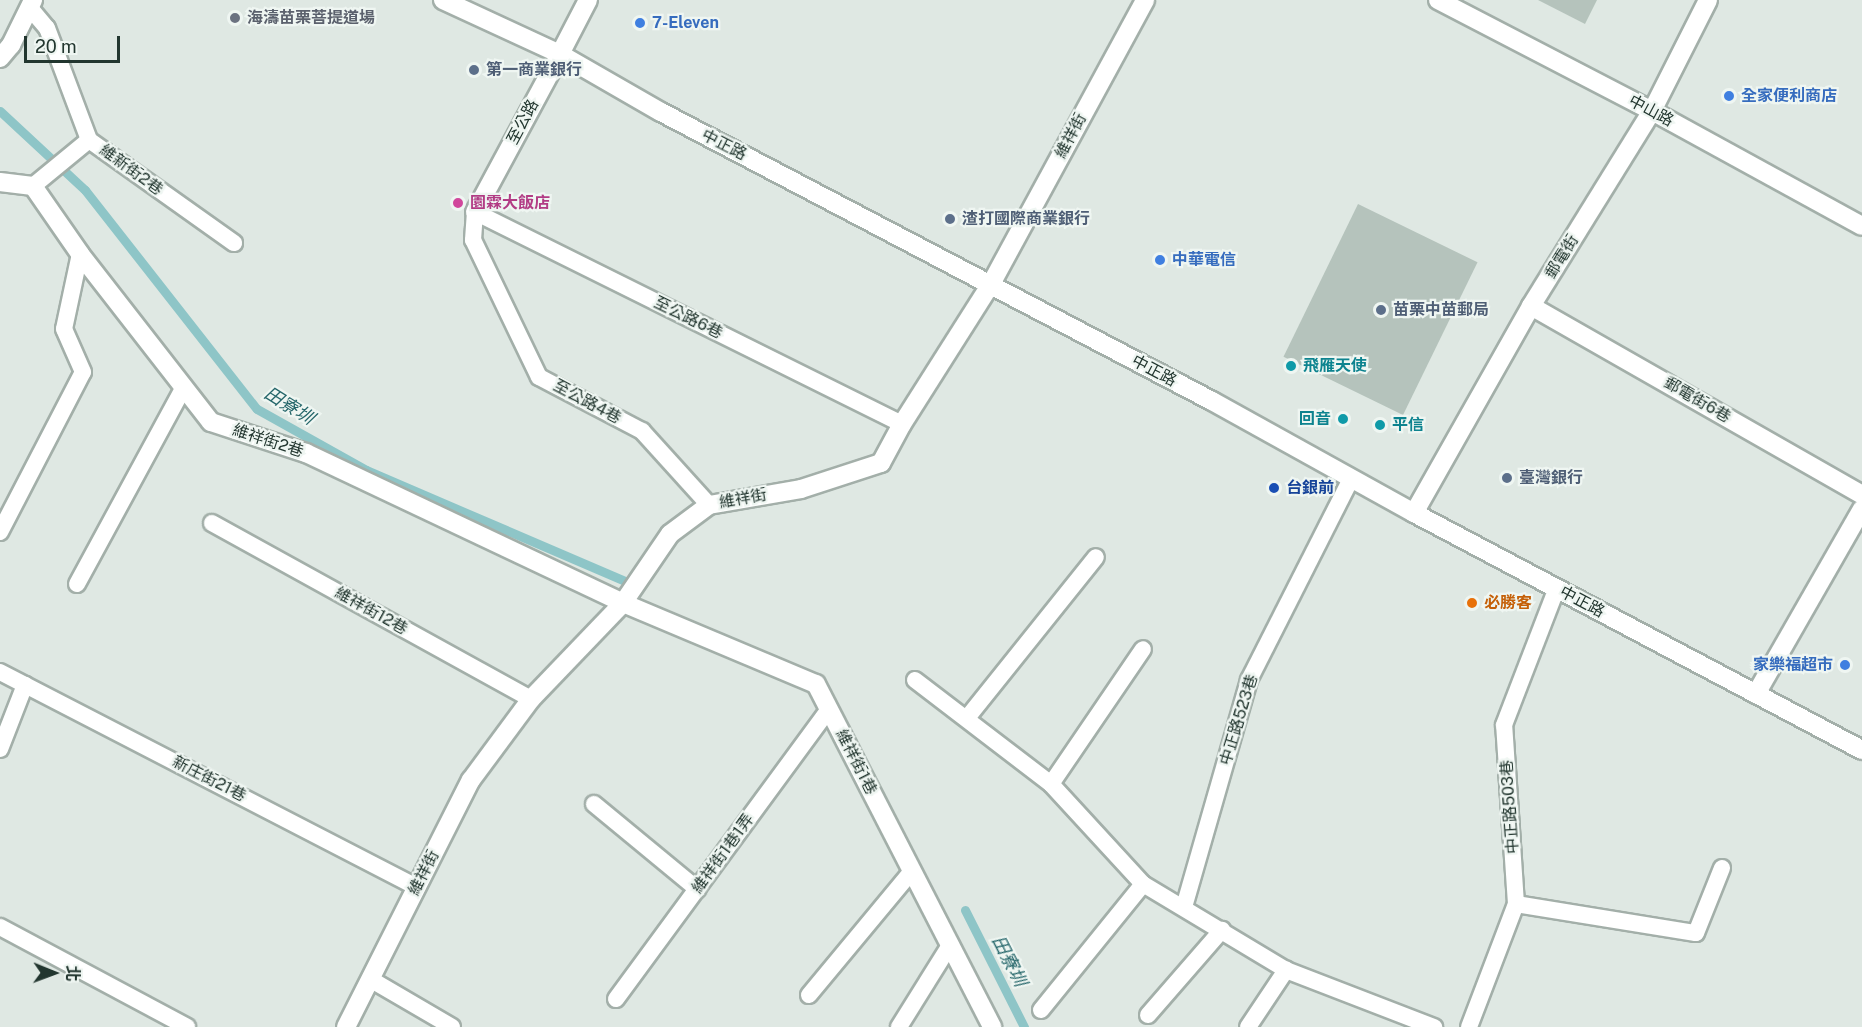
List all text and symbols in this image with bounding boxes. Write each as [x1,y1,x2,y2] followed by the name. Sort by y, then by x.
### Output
[247,8,375,28] place label: 海濤苗栗菩提道場
[228,11,242,25] marker: 海濤苗栗菩提道場
[652,13,719,33] place label: 7-Eleven
[633,16,647,30] marker: 7-Eleven
[27,24,123,62] scale bar
[35,36,77,57] text: 20 m
[486,60,582,80] place label: 第一商業銀行
[467,63,481,77] marker: 第一商業銀行
[1741,86,1837,106] place label: 全家便利商店
[1722,89,1736,103] marker: 全家便利商店
[1625,91,1677,131] street label: 中山路
[503,96,543,148] street label: 至公路
[1051,110,1091,162] street label: 維祥街
[698,126,750,164] street label: 中正路
[96,141,166,199] street label: 維新街2巷
[470,193,550,213] place label: 園霖大飯店
[451,196,465,210] marker: 園霖大飯店
[962,209,1090,229] place label: 渣打國際商業銀行
[943,212,957,226] marker: 渣打國際商業銀行
[1541,232,1583,282] street label: 郵電街
[1172,250,1236,270] place label: 中華電信
[1153,253,1167,267] marker: 中華電信
[651,293,725,343] street label: 至公路6巷
[1393,300,1489,320] place label: 苗栗中苗郵局
[1374,303,1388,317] marker: 苗栗中苗郵局
[1128,351,1180,391] street label: 中正路
[1303,356,1367,376] place label: 飛雁天使
[1284,359,1298,373] marker: 飛雁天使
[1660,373,1734,427] street label: 郵電街6巷
[550,376,624,428] street label: 至公路4巷
[260,383,318,429] water label: 田寮圳
[1299,409,1331,429] place label: 回音
[1336,412,1350,426] marker: 回音
[1392,415,1424,435] place label: 平信
[1373,418,1387,432] marker: 平信
[230,421,306,461] street label: 維祥街2巷
[1519,468,1583,488] place label: 臺灣銀行
[1500,471,1514,485] marker: 臺灣銀行
[1286,478,1334,498] place label: 台銀前
[1267,481,1281,495] marker: 台銀前
[718,485,768,513] street label: 維祥街
[1556,582,1608,622] street label: 中正路
[331,583,411,639] street label: 維祥街12巷
[1484,593,1532,613] place label: 必勝客
[1465,596,1479,610] marker: 必勝客
[1753,655,1833,675] place label: 家樂福超市
[1838,658,1852,672] marker: 家樂福超市
[1216,672,1262,768] street label: 中正路523巷
[831,726,881,798] street label: 維祥街1巷
[169,752,249,806] street label: 新庄街21巷
[1497,759,1523,855] street label: 中正路503巷
[688,811,758,897] street label: 維祥街1巷1弄
[405,847,443,899] street label: 維祥街
[987,932,1031,990] water label: 田寮圳
[24,943,84,1003] north arrow
[63,965,82,981] text: 北

